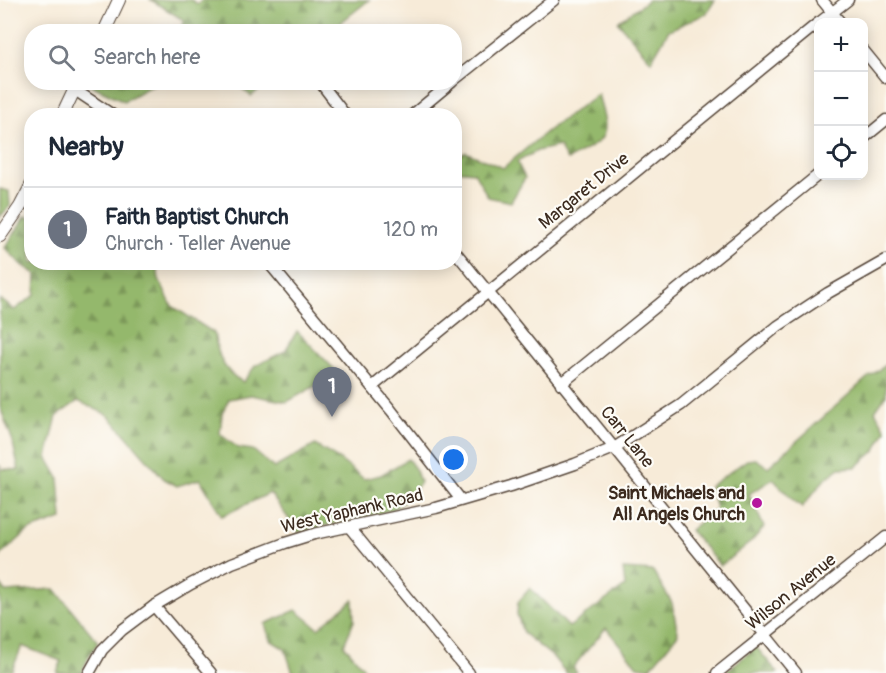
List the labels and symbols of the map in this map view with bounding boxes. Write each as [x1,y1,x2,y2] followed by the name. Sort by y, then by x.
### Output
[534,147,634,234] street label: Margaret Drive
[312,368,352,417] pin: 1
[595,401,659,473] street label: Carr Lane
[439,445,468,474] your location
[608,482,746,526] place label: Saint Michaels and All Angels Church
[279,483,425,539] street label: West Yaphank Road
[750,496,764,510] marker: Saint Michaels and All Angels Church
[741,548,841,635] street label: Wilson Avenue

